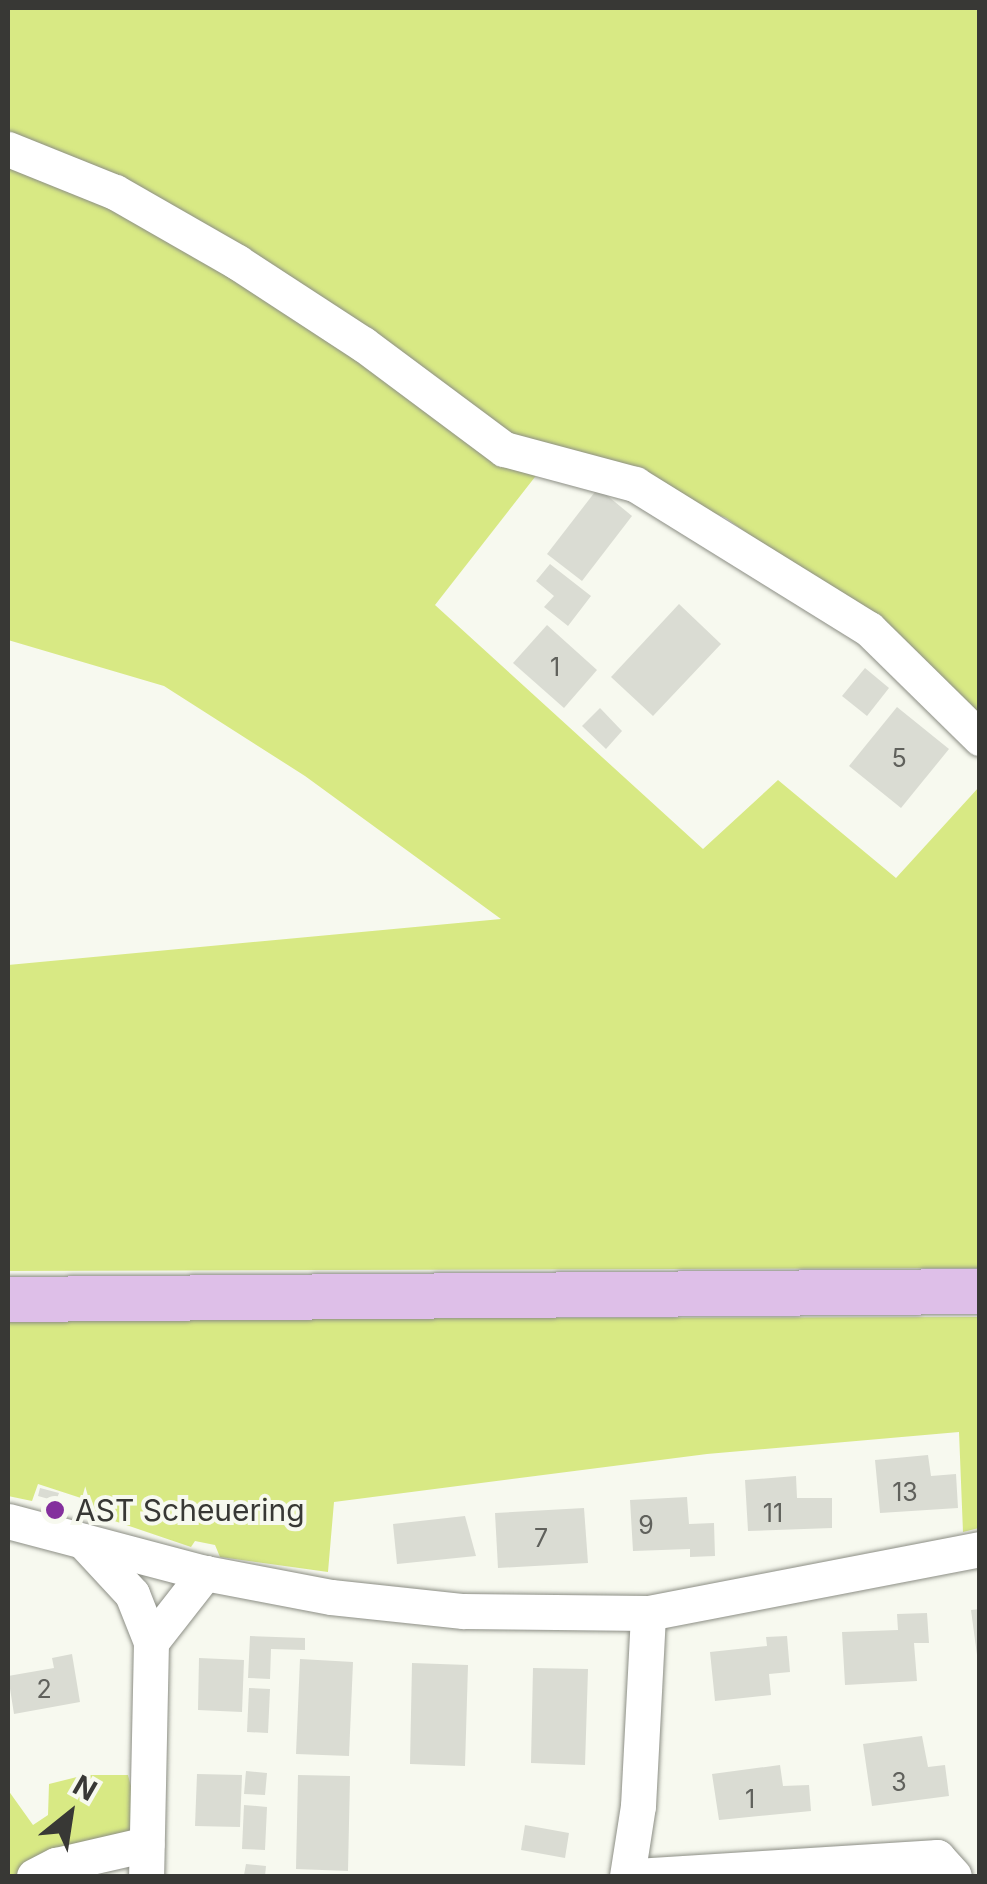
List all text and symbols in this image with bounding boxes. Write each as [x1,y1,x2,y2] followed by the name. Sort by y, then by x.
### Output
[550,652,560,682] house number: 1
[891,743,907,773] house number: 5
[892,1477,918,1507] house number: 13
[75,1492,305,1528] place label: AST Scheuering
[763,1498,783,1528] house number: 11
[44,1499,66,1521] marker: AST Scheuering
[638,1510,654,1540] house number: 9
[534,1523,548,1553] house number: 7
[36,1674,52,1704] house number: 2
[20,1764,120,1864] north arrow
[891,1767,907,1797] house number: 3
[67,1768,103,1808] text: N
[745,1784,755,1814] house number: 1

